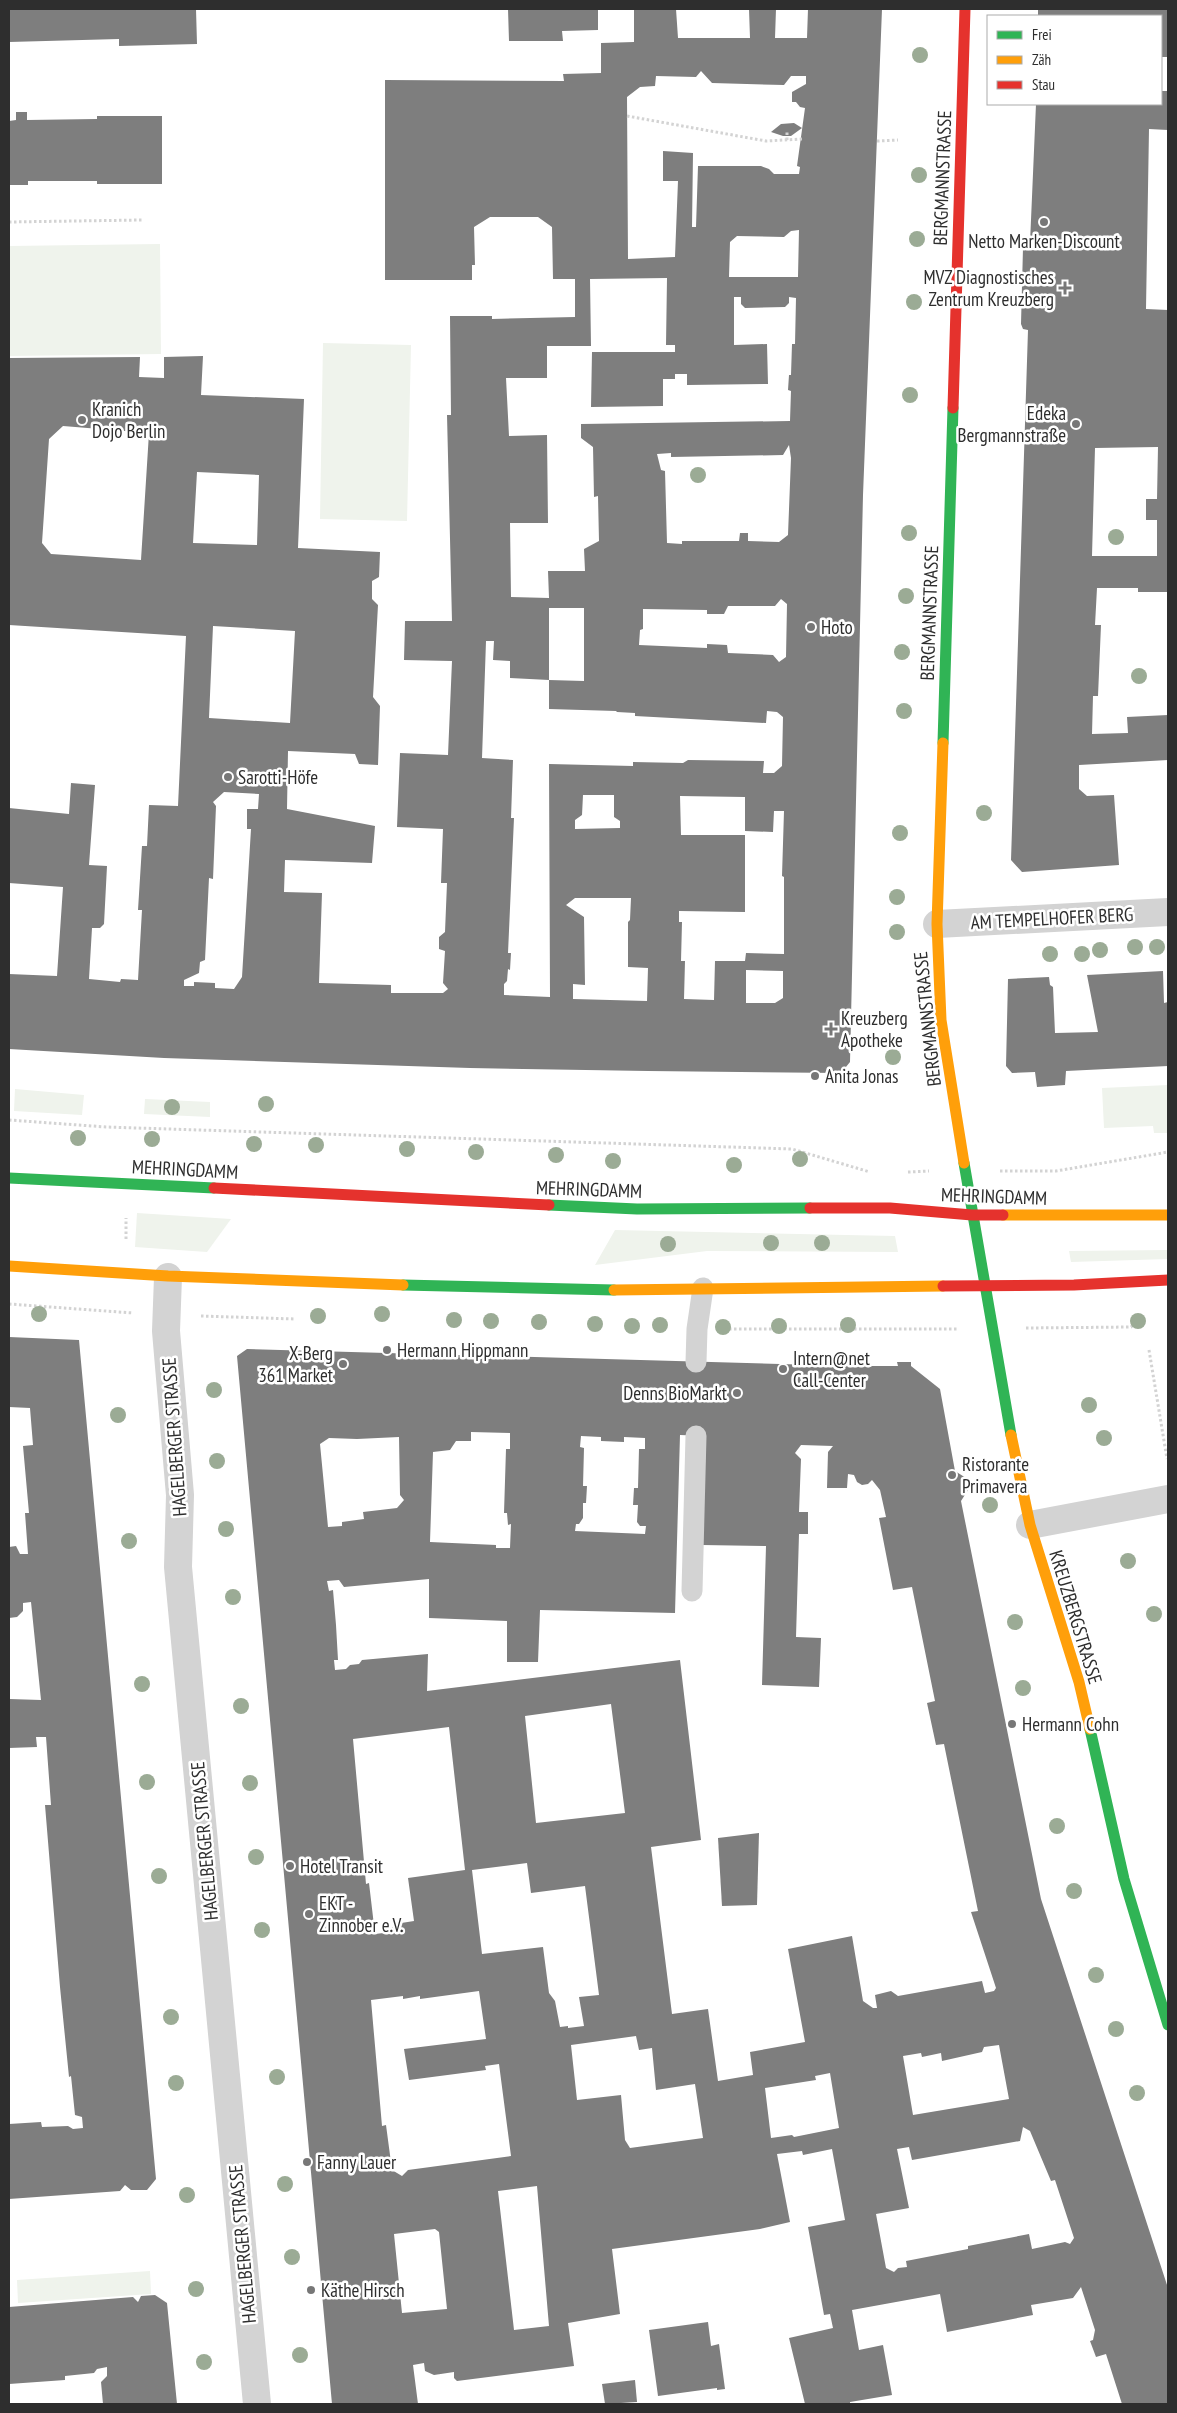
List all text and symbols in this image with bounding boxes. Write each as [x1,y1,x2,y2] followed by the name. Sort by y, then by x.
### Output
[987,15,1162,105] legend
[1032,25,1052,44] text: Frei
[1032,50,1051,69] text: Zäh
[1032,75,1055,94] text: Stau
[928,110,956,246] street label: BERGMANNSTRASSE
[1038,216,1050,228] marker: Netto Marken-Discount
[968,229,1120,253] place label: Netto Marken-Discount
[923,265,1054,311] place label: MVZ Diagnostisches Zentrum Kreuzberg
[1058,281,1072,295] marker: MVZ Diagnostisches Zentrum Kreuzberg
[92,397,165,443] place label: Kranich Dojo Berlin
[958,401,1066,447] place label: Edeka Bergmannstraße
[76,414,88,426] marker: Kranich Dojo Berlin
[1070,418,1082,430] marker: Edeka Bergmannstraße
[915,545,943,681] street label: BERGMANNSTRASSE
[821,615,853,639] place label: Hoto
[805,621,817,633] marker: Hoto
[238,765,318,789] place label: Sarotti-Höfe
[222,771,234,783] marker: Sarotti-Höfe
[970,902,1134,934] street label: AM TEMPELHOFER BERG
[908,950,946,1088] street label: BERGMANNSTRASSE
[841,1006,908,1052] place label: Kreuzberg Apotheke
[825,1023,837,1035] marker: Kreuzberg Apotheke
[825,1064,898,1088] place label: Anita Jonas
[809,1070,821,1082] marker: Anita Jonas
[131,1154,239,1184] street label: MEHRINGDAMM
[535,1175,643,1203] street label: MEHRINGDAMM
[940,1182,1048,1210] street label: MEHRINGDAMM
[397,1338,528,1362] place label: Hermann Hippmann
[258,1341,334,1387] place label: X-Berg 361 Market
[381,1344,393,1356] marker: Hermann Hippmann
[793,1346,871,1392] place label: Intern@net Call-Center
[156,1357,192,1517] street label: HAGELBERGER STRASSE
[337,1358,349,1370] marker: X-Berg 361 Market
[777,1363,789,1375] marker: Intern@net Call-Center
[623,1381,728,1405] place label: Denns BioMarkt
[731,1387,743,1399] marker: Denns BioMarkt
[962,1452,1029,1498] place label: Ristorante Primavera
[946,1469,958,1481] marker: Ristorante Primavera
[1044,1547,1108,1687] street label: KREUZBERGSTRASSE
[1022,1712,1119,1736] place label: Hermann Cohn
[1006,1718,1018,1730] marker: Hermann Cohn
[185,1761,223,1921] street label: HAGELBERGER STRASSE
[300,1854,384,1878] place label: Hotel Transit
[284,1860,296,1872] marker: Hotel Transit
[319,1891,403,1937] place label: EKT - Zinnober e.V.
[303,1908,315,1920] marker: EKT - Zinnober e.V.
[317,2150,397,2174] place label: Fanny Lauer
[301,2156,313,2168] marker: Fanny Lauer
[223,2164,261,2324] street label: HAGELBERGER STRASSE
[321,2278,405,2302] place label: Käthe Hirsch
[305,2284,317,2296] marker: Käthe Hirsch

